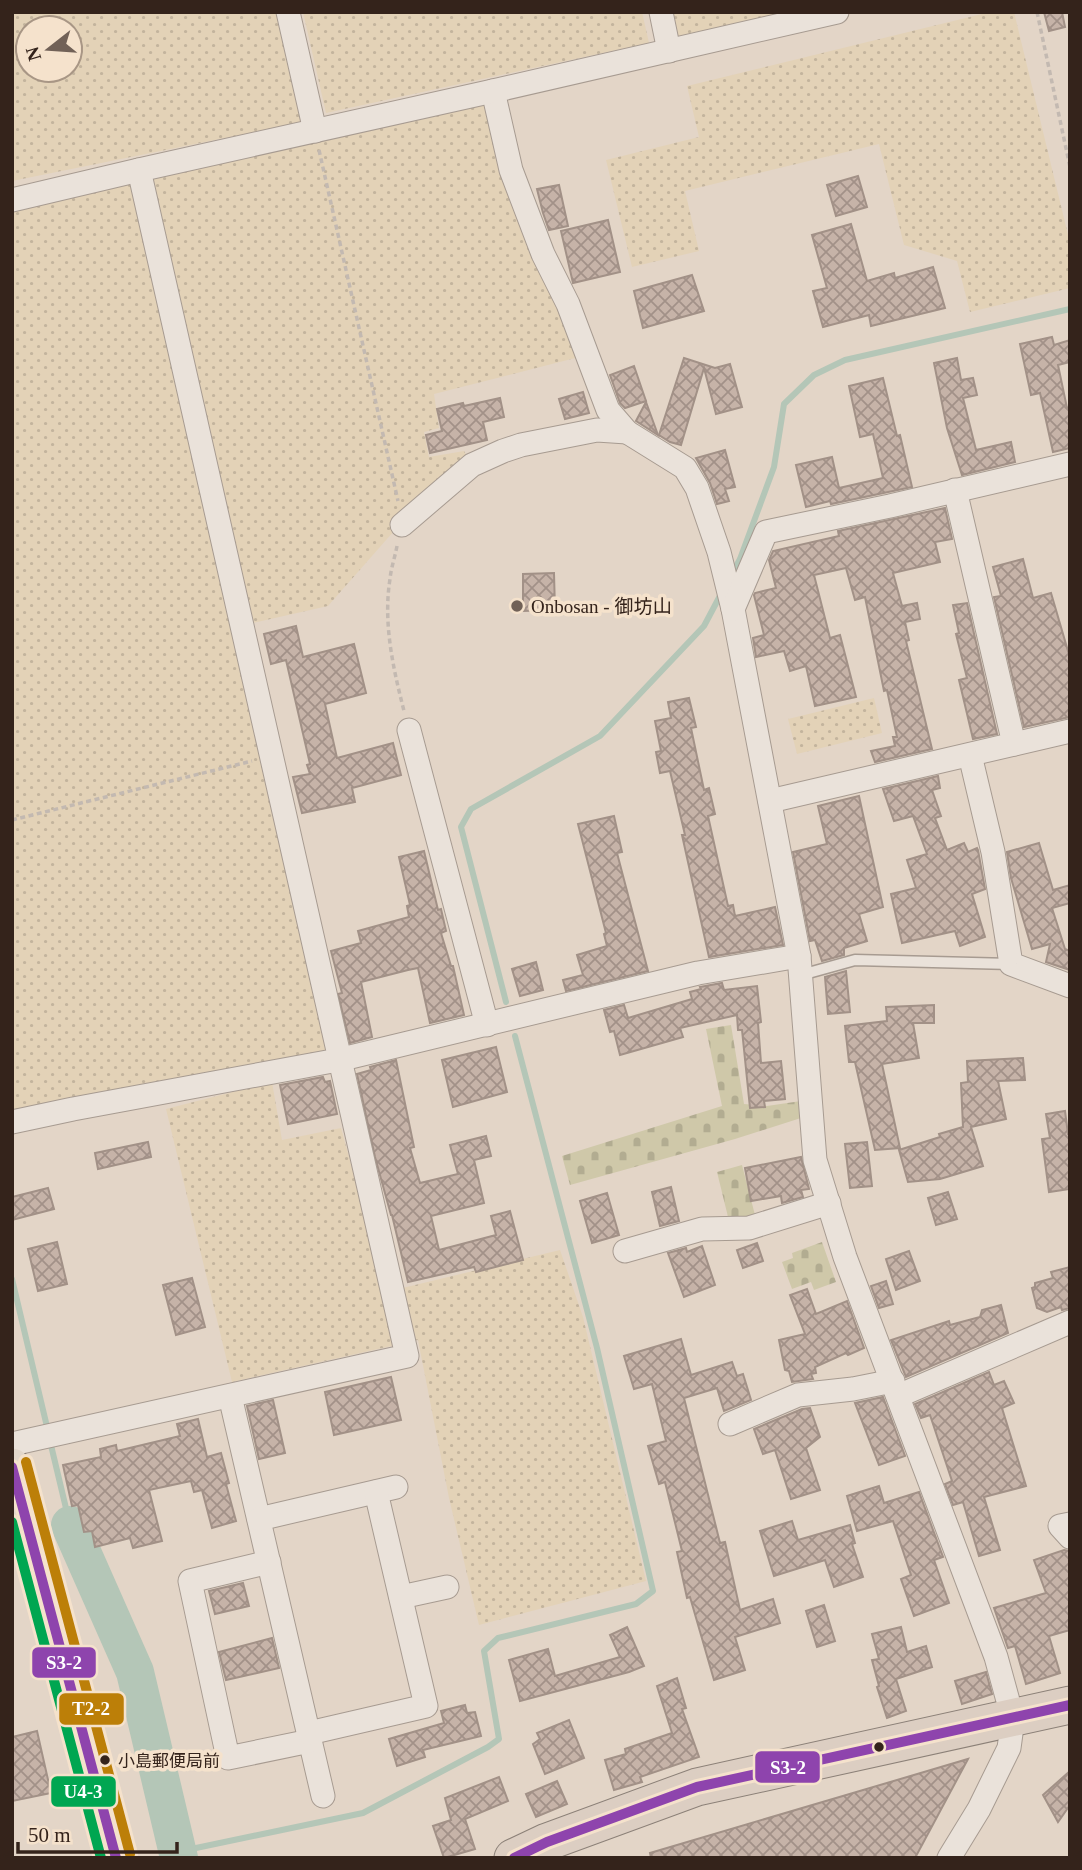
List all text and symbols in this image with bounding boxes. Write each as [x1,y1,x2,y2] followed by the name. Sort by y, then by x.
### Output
[14,14,84,84] north arrow
[21,44,45,63] text: N
[531,596,671,617] place label: Onbosan - 御坊山
[509,598,525,614] marker: Onbosan - 御坊山
[31,1646,97,1679] line badge: S3-2
[46,1652,82,1673] text: S3-2
[58,1692,125,1726] line badge: T2-2
[72,1698,110,1719] text: T2-2
[872,1740,886,1754] unlabelled marker
[754,1750,821,1784] line badge: S3-2
[118,1752,220,1771] place label: 小島郵便局前
[98,1753,112,1767] marker: 小島郵便局前
[770,1757,806,1778] text: S3-2
[50,1775,117,1808] line badge: U4-3
[63,1781,103,1802] text: U4-3
[18,1811,177,1855] scale bar
[28,1823,71,1847] text: 50 m

